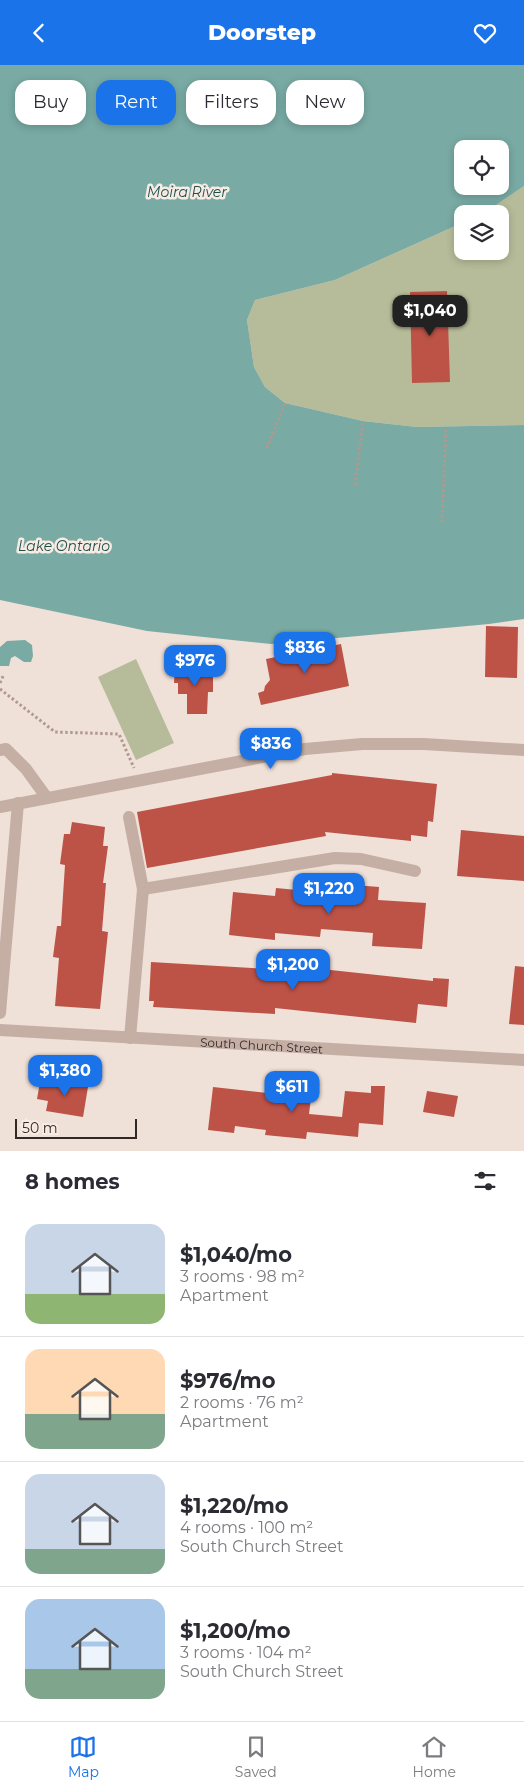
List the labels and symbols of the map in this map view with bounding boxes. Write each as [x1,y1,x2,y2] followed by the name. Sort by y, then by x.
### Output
[147,183,227,201] water label: Moira River
[389,295,471,337] pin: $1,040
[18,537,110,555] water label: Lake Ontario
[275,631,335,674] pin: $836
[165,645,225,687] pin: $976
[241,727,301,770] pin: $836
[288,873,370,915] pin: $1,220
[252,949,334,991] pin: $1,200
[200,1034,323,1056] street label: South Church Street
[24,1055,106,1097] pin: $1,380
[262,1071,322,1113] pin: $611
[15,1116,138,1139] scale bar

